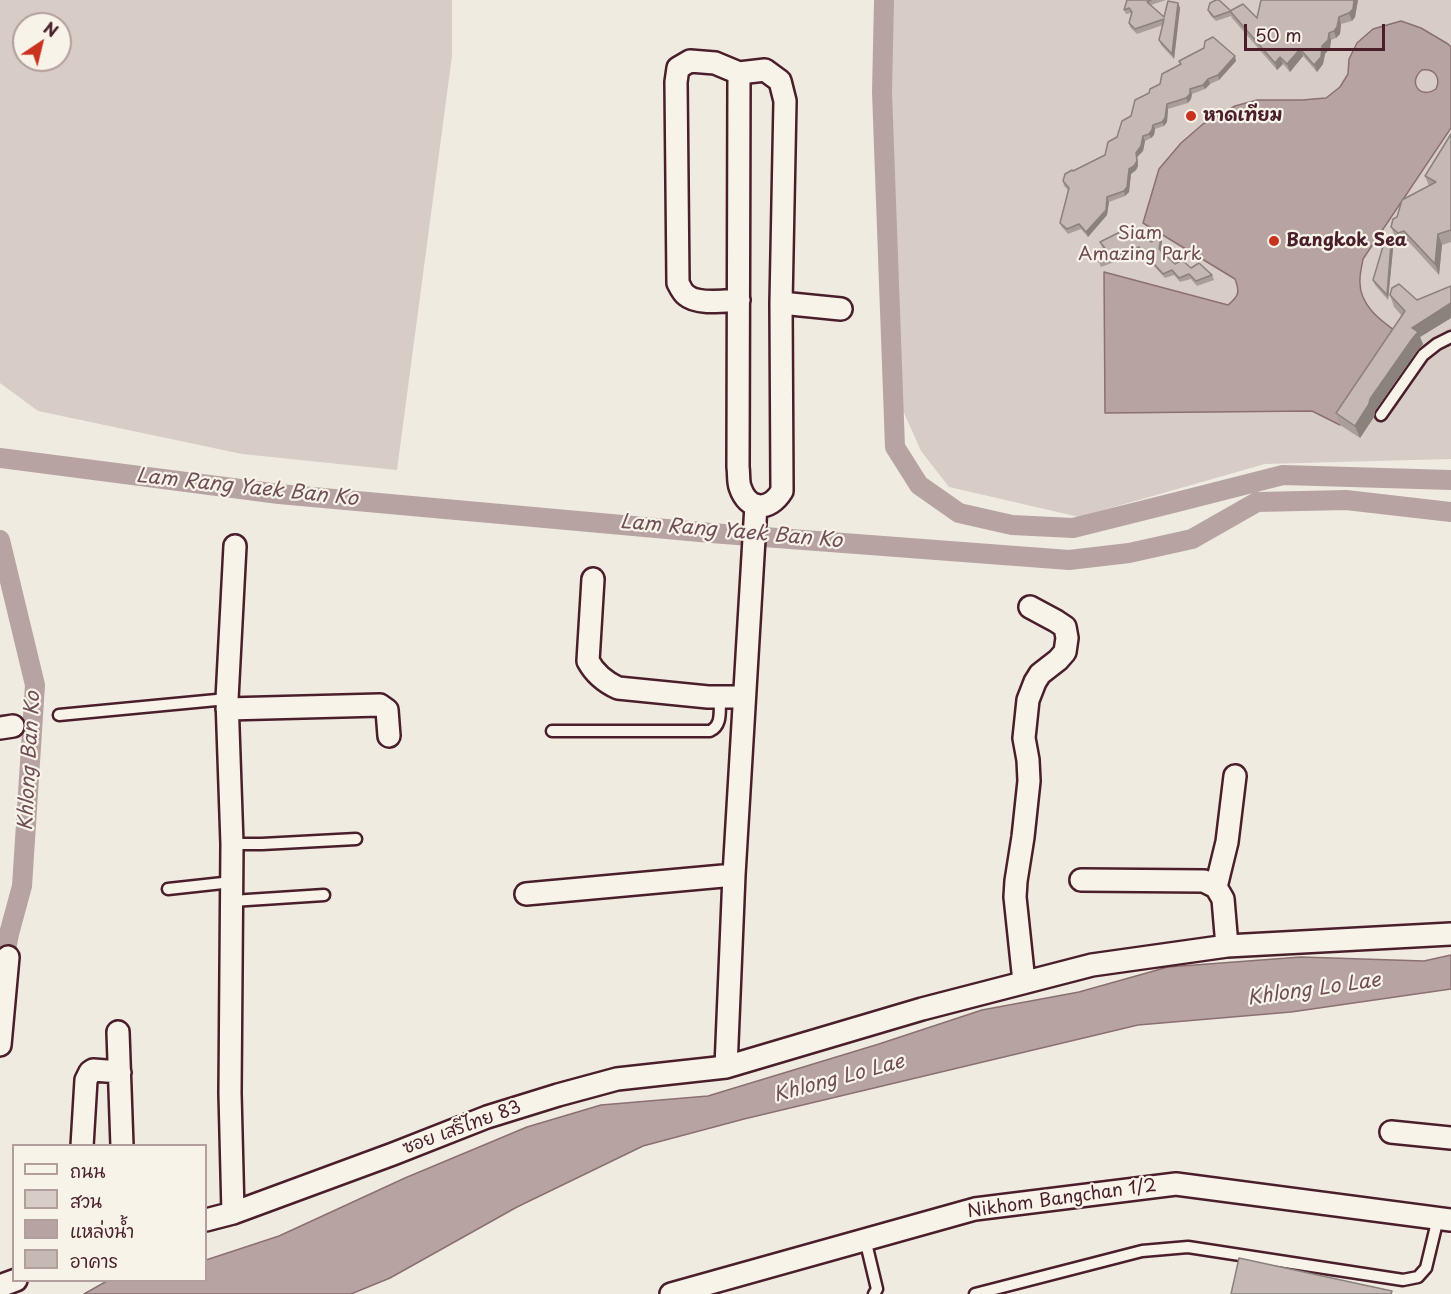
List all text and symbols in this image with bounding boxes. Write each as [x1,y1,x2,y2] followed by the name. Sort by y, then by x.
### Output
[12,12,72,72] north arrow
[1247,12,1388,50] scale bar
[39,15,63,42] text: N
[1255,21,1302,48] text: 50 m
[1203,105,1282,127] place label: หาดเทียม
[1184,109,1198,123] marker: หาดเทียม
[1078,223,1202,266] park label: Siam Amazing Park
[1286,230,1407,252] place label: Bangkok Sea
[1267,234,1281,248] marker: Bangkok Sea
[135,464,359,512] water label: Lam Rang Yaek Ban Ko
[619,510,843,554] water label: Lam Rang Yaek Ban Ko
[14,691,46,831] water label: Khlong Ban Ko
[1246,969,1382,1011] water label: Khlong Lo Lae
[771,1050,907,1108] water label: Khlong Lo Lae
[400,1097,524,1159] street label: ซอย เสรีไทย 83
[12,1144,207,1282] legend
[70,1157,105,1184] text: ถนน
[966,1175,1158,1223] street label: Nikhom Bangchan 1/2
[70,1187,102,1214] text: สวน
[70,1217,134,1244] text: แหล่งน้ำ
[70,1247,118,1274] text: อาคาร

